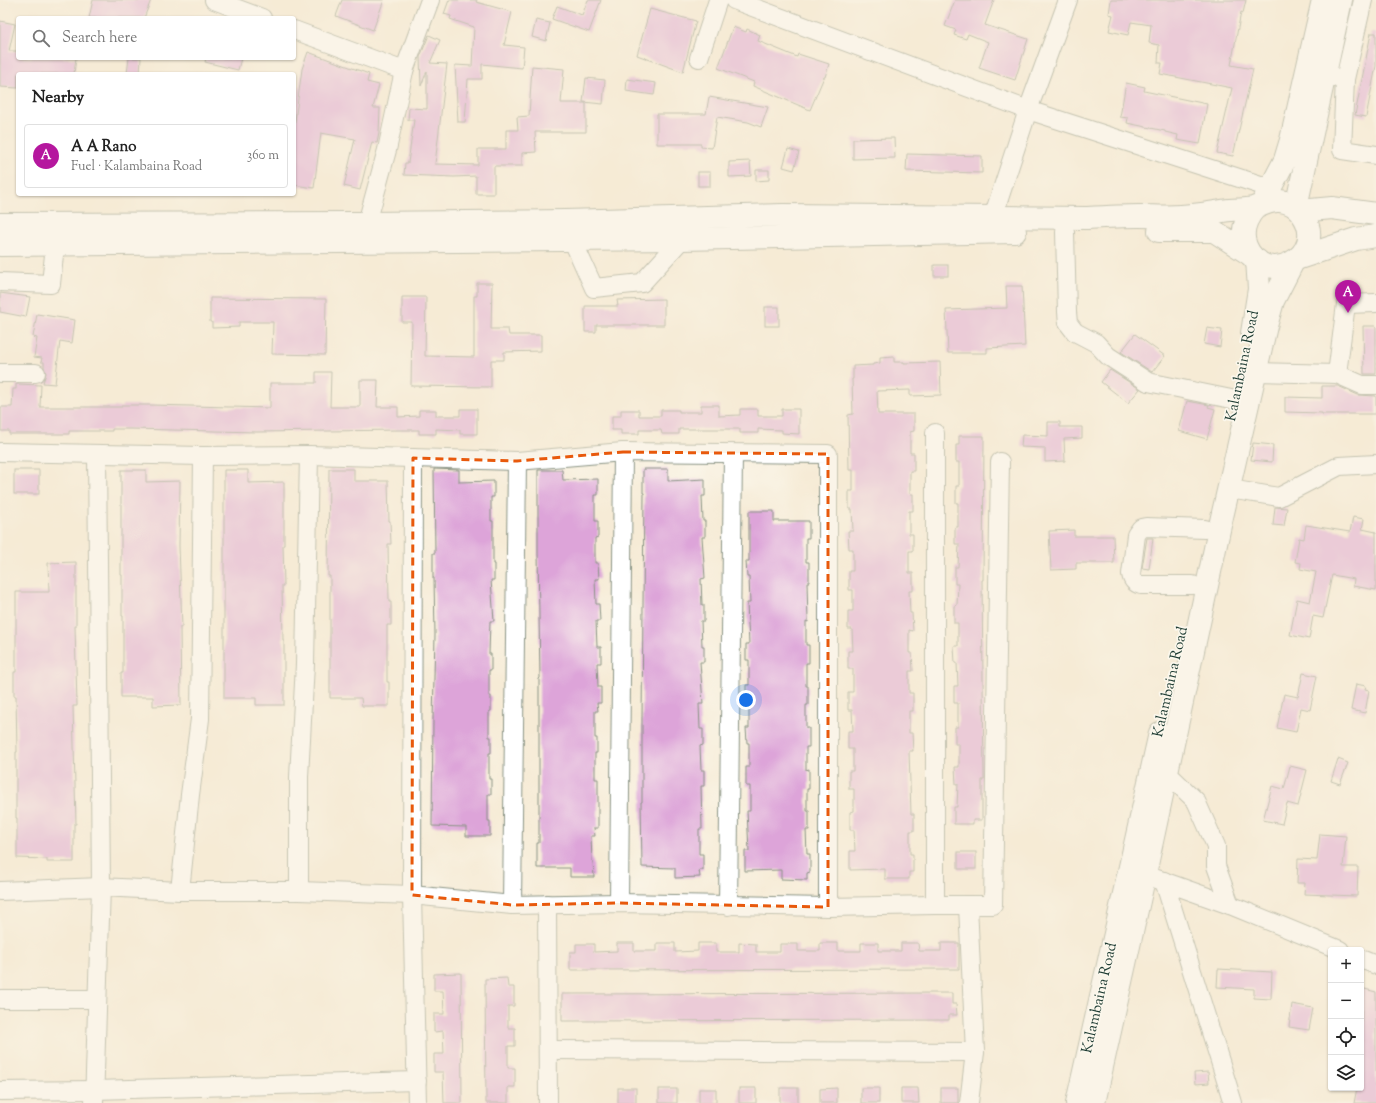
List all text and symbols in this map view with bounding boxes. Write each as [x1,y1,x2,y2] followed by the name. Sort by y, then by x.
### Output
[16,16,296,60] search box
[30,27,52,49] icon: search
[62,28,137,49] text: Search here
[32,86,84,110] text: Nearby
[71,137,136,158] text: A A Rano
[41,147,51,165] text: A
[247,147,279,165] text: 360 m
[71,158,202,176] text: Fuel · Kalambaina Road
[1335,280,1361,313] pin: A
[1221,308,1265,424] street label: Kalambaina Road
[1148,624,1194,740] street label: Kalambaina Road
[736,690,756,710] your location
[1077,940,1123,1056] street label: Kalambaina Road
[1328,947,1364,1091] map controls
[1328,947,1364,983] button: +
[1328,983,1364,1019] button: −
[1328,1019,1364,1055] button: locate
[1328,1055,1364,1091] button: layers

